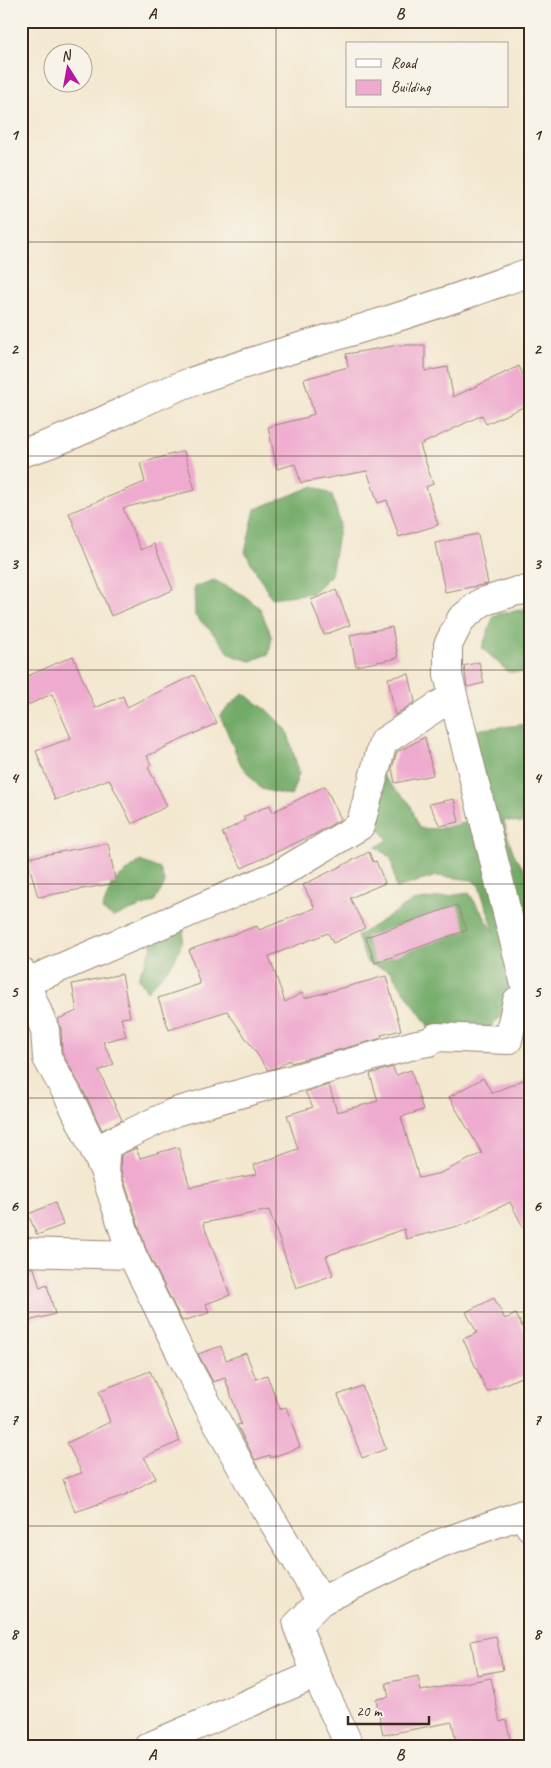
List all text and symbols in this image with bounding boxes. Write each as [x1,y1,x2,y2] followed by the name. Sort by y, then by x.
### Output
[148,4,158,24] text: A
[396,4,406,24] text: B
[42,42,92,92] north arrow
[346,42,508,108] legend
[60,46,74,65] text: N
[391,54,418,73] text: Road
[391,78,431,97] text: Building
[10,125,19,145] text: 1
[533,125,542,145] text: 1
[10,339,19,359] text: 2
[533,339,542,359] text: 2
[10,554,19,574] text: 3
[533,554,542,574] text: 3
[10,768,19,788] text: 4
[533,768,542,788] text: 4
[11,982,20,1002] text: 5
[534,982,543,1002] text: 5
[10,1196,19,1216] text: 6
[533,1196,542,1216] text: 6
[10,1410,19,1430] text: 7
[533,1410,542,1430] text: 7
[10,1624,19,1644] text: 8
[533,1624,542,1644] text: 8
[348,1693,430,1725] scale bar
[356,1702,383,1721] text: 20 m
[148,1745,158,1765] text: A
[396,1745,406,1765] text: B

